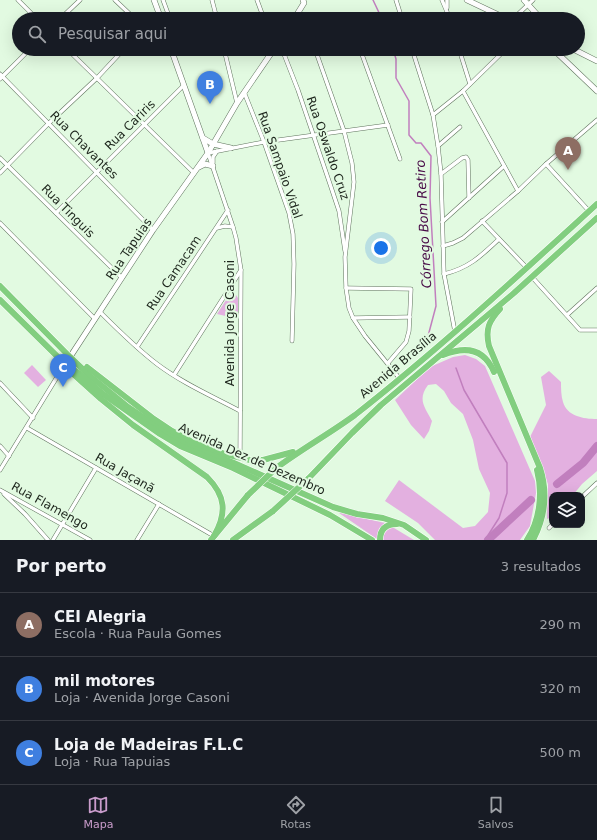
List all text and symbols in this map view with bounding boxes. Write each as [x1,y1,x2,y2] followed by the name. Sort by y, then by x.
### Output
[12,12,585,56] search box
[26,23,48,45] icon: search
[58,25,167,43] text: Pesquisar aqui
[197,71,223,104] pin: B
[304,94,352,202] street label: Rua Oswaldo Cruz
[102,97,158,153] street label: Rua Cariris
[47,108,121,182] street label: Rua Chavantes
[255,110,305,220] street label: Rua Sampaio Vidal
[555,137,581,170] pin: A
[413,159,434,289] water label: Córrego Bom Retiro
[39,182,97,240] street label: Rua Tinguis
[103,215,155,283] street label: Rua Tapuias
[144,233,204,313] street label: Rua Camacam
[371,238,391,258] your location
[223,260,237,386] street label: Avenida Jorge Casoni
[357,329,439,401] street label: Avenida Brasília
[50,354,76,387] pin: C
[177,420,327,498] street label: Avenida Dez de Dezembro
[93,450,157,496] street label: Rua Jaçanã
[9,479,91,533] street label: Rua Flamengo
[549,492,585,528] map controls
[549,492,585,528] button: layers
[16,556,106,576] text: Por perto
[501,559,581,574] text: 3 resultados
[54,608,146,626] text: CEI Alegria
[24,617,34,632] text: A
[539,617,581,632] text: 290 m
[54,626,221,641] text: Escola · Rua Paula Gomes
[54,672,155,690] text: mil motores
[24,681,34,696] text: B
[539,681,581,696] text: 320 m
[54,690,230,705] text: Loja · Avenida Jorge Casoni
[54,736,243,754] text: Loja de Madeiras F.L.C
[24,745,34,760] text: C
[539,745,581,760] text: 500 m
[54,754,170,769] text: Loja · Rua Tapuias
[83,794,113,831] tab: Mapa
[280,794,311,831] tab: Rotas
[478,794,514,831] tab: Salvos

